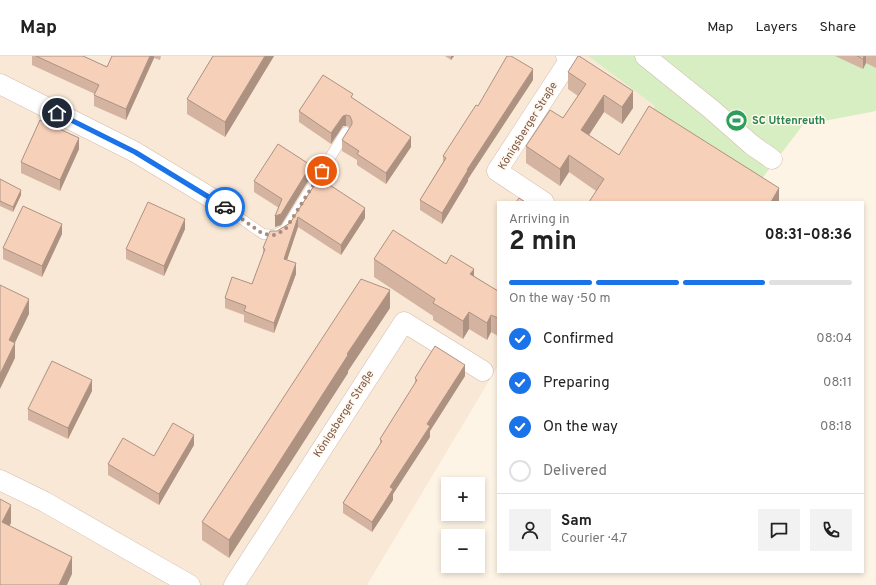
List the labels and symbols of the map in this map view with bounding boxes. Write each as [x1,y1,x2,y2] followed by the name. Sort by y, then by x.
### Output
[495,79,561,173] street label: Königsberger Straße
[40,96,74,130] pin
[724,108,750,134] sports icon: SC Uttenreuth
[752,114,825,128] place label: SC Uttenreuth
[305,154,339,188] pin
[205,187,245,227] courier
[311,368,377,460] street label: Königsberger Straße

